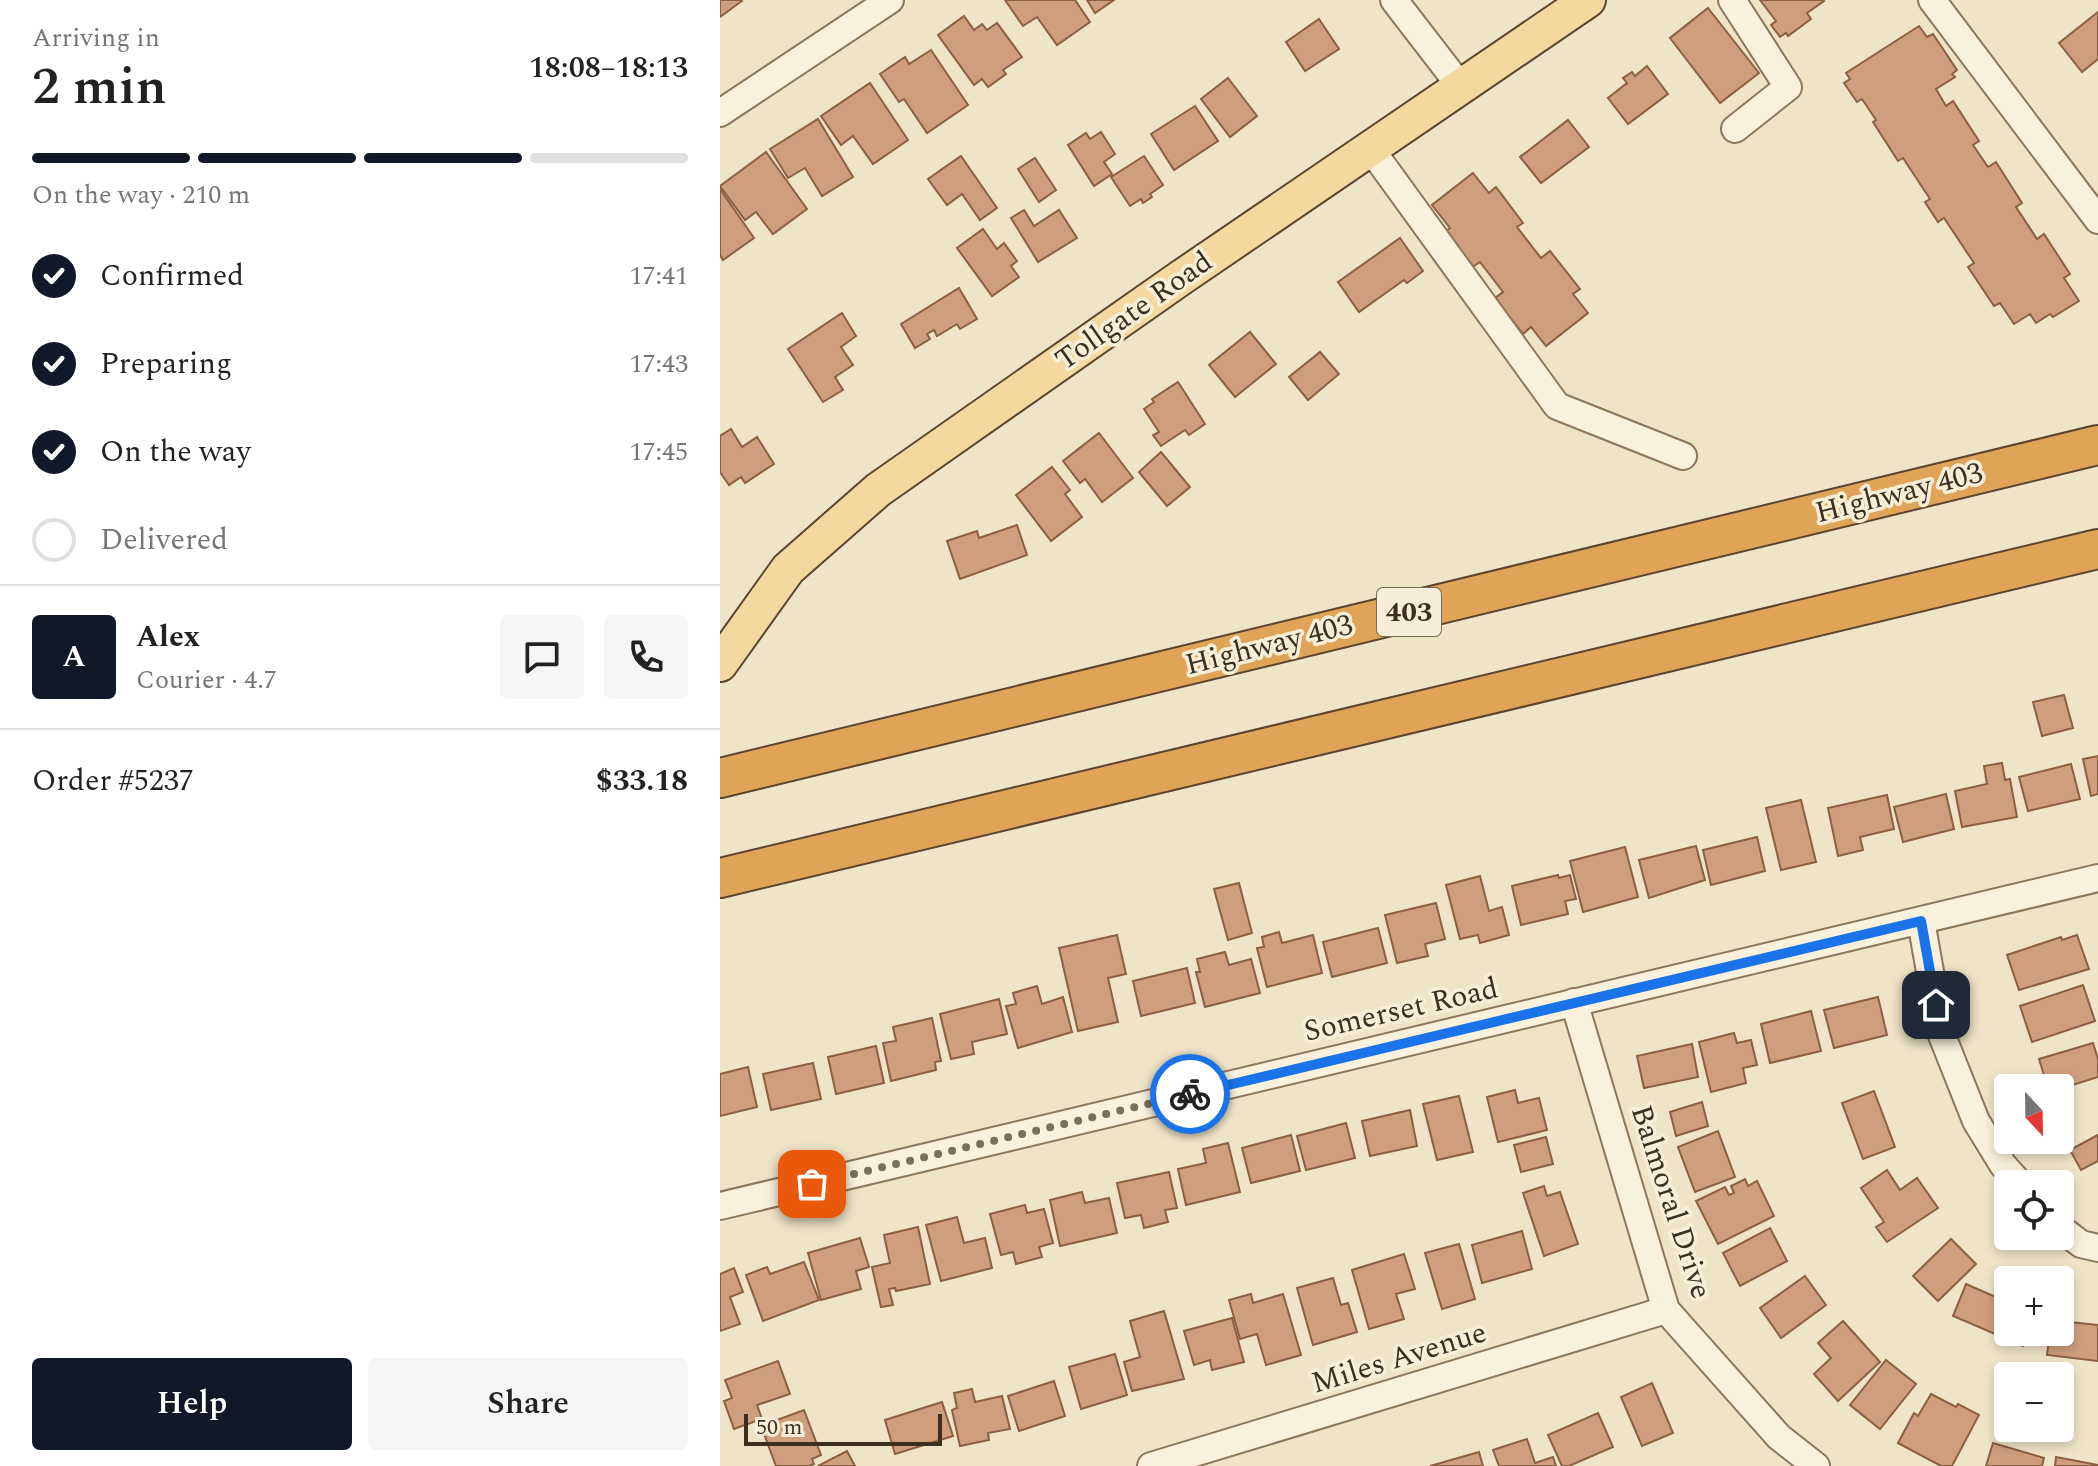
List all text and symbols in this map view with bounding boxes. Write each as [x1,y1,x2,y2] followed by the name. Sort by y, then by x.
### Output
[32,18,160,58] text: Arriving in
[529,45,688,91] text: 18:08–18:13
[32,48,167,127] text: 2 min
[32,175,250,215] text: On the way · 210 m
[1046,240,1222,382] street label: Tollgate Road
[100,253,244,299] text: Confirmed
[32,254,76,298] icon: check
[629,256,688,296] text: 17:41
[100,341,232,387] text: Preparing
[32,342,76,386] icon: check
[629,344,688,384] text: 17:43
[100,429,251,475] text: On the way
[32,430,76,474] icon: check
[629,432,688,472] text: 17:45
[1810,450,1988,536] street label: Highway 403
[100,517,228,563] text: Delivered
[1377,588,1441,636] road number: 403
[1180,602,1358,688] street label: Highway 403
[136,614,200,660] text: Alex
[500,615,584,699] button: chat
[604,615,688,699] button: phone
[62,634,86,680] text: A
[136,660,277,700] text: Courier · 4.7
[32,758,194,804] text: Order #5237
[596,758,688,804] text: $33.18
[1299,965,1503,1055] street label: Somerset Road
[1902,971,1970,1039] pin
[1914,983,1958,1027] icon: home
[1150,1054,1230,1134] courier
[1168,1072,1212,1116] icon: bike
[1994,1074,2074,1154] north arrow
[1994,1074,2074,1442] map controls
[1618,1099,1724,1305] street label: Balmoral Drive
[778,1150,846,1218] pin
[790,1162,834,1206] icon: bag
[1994,1170,2074,1250] button: locate
[1994,1266,2074,1346] button: +
[1306,1310,1492,1406] street label: Miles Avenue
[32,1358,352,1450] button: Help
[368,1358,688,1450] button: Share
[1994,1362,2074,1442] button: −
[744,1410,942,1446] scale bar
[756,1411,802,1444] text: 50 m

